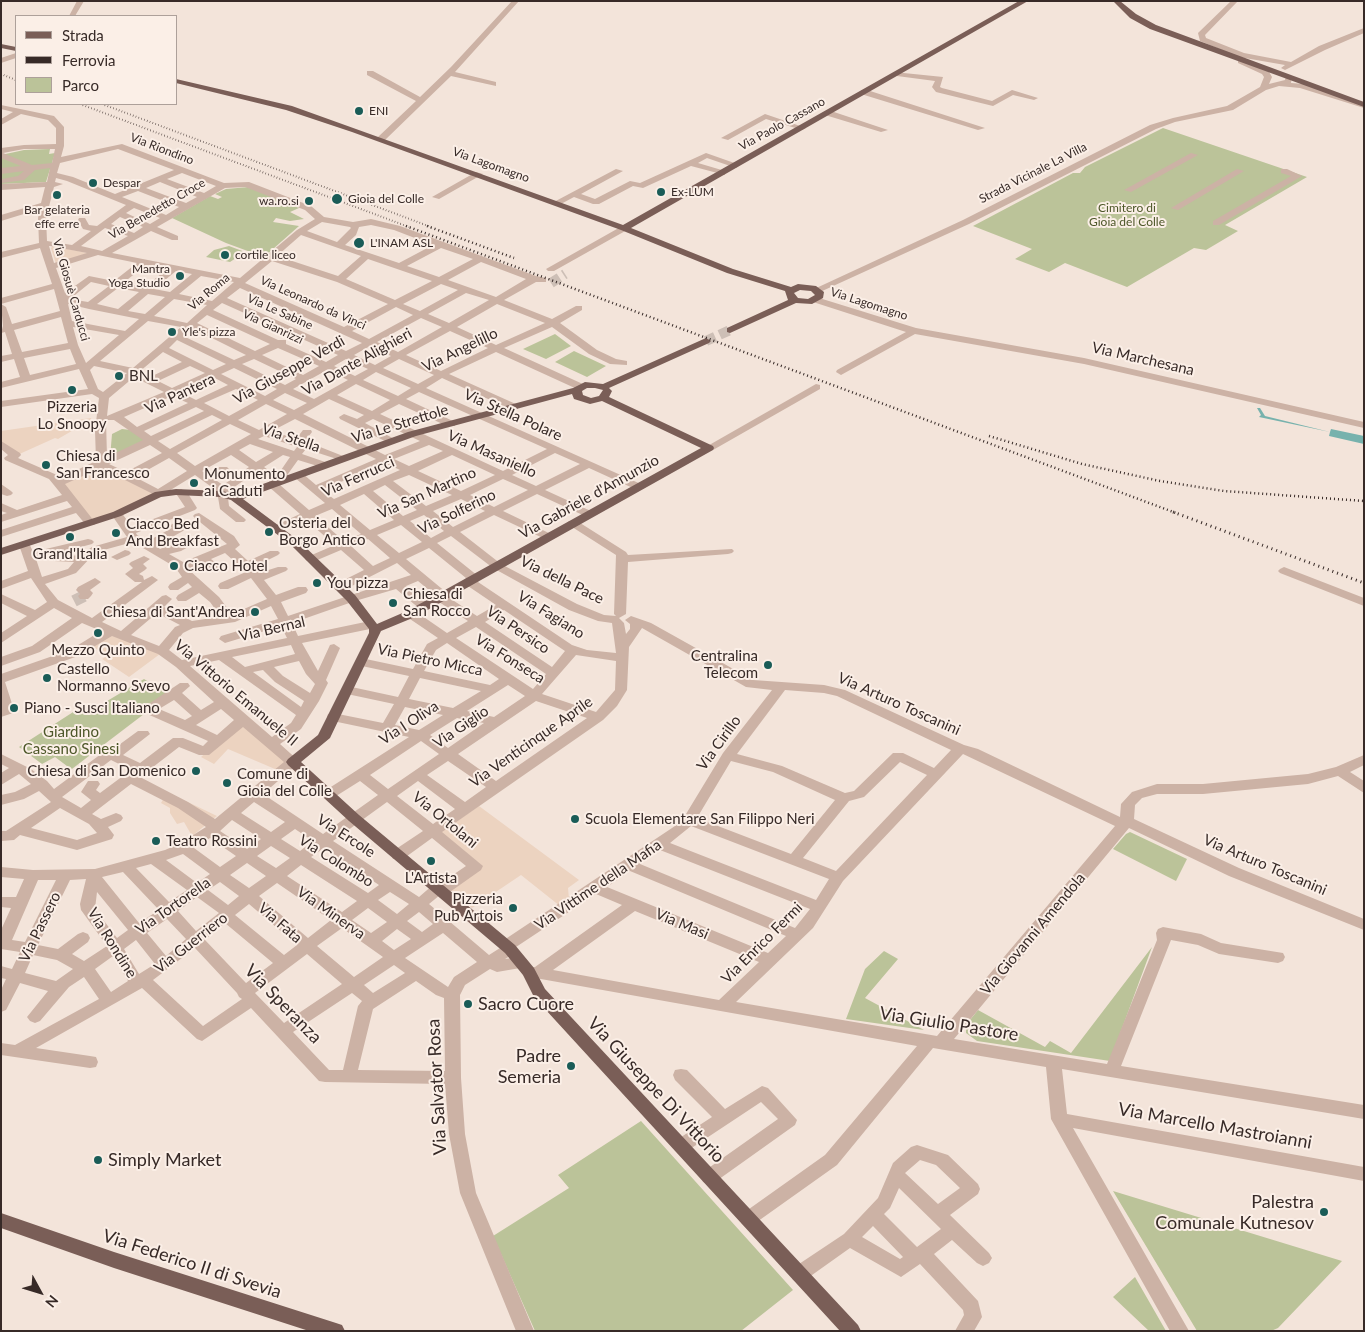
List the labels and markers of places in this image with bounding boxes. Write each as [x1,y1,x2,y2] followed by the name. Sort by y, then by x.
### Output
[369,104,388,118] place label: ENI
[353,105,365,117] marker: ENI
[103,176,141,190] place label: Despar
[87,177,99,189] marker: Despar
[671,185,714,199] place label: Ex-LUM
[655,186,667,198] marker: Ex-LUM
[51,189,63,201] marker: Bar gelateria effe erre
[330,192,344,206] marker: Gioia del Colle
[348,192,424,206] place label: Gioia del Colle
[259,194,299,208] place label: wa.ro.si
[303,195,315,207] marker: wa.ro.si
[24,203,90,231] place label: Bar gelateria effe erre
[352,236,366,250] marker: L'INAM ASL
[370,236,433,250] place label: L'INAM ASL
[235,248,296,262] place label: cortile liceo
[219,249,231,261] marker: cortile liceo
[108,262,170,290] place label: Mantra Yoga Studio
[174,270,186,282] marker: Mantra Yoga Studio
[182,325,235,339] place label: Yle's pizza
[166,326,178,338] marker: Yle's pizza
[129,367,158,385] place label: BNL
[113,370,125,382] marker: BNL
[66,384,78,396] marker: Pizzeria Lo Snoopy
[38,398,106,433] place label: Pizzeria Lo Snoopy
[56,447,150,482] place label: Chiesa di San Francesco
[40,459,52,471] marker: Chiesa di San Francesco
[204,465,285,500] place label: Monumento ai Caduti
[188,477,200,489] marker: Monumento ai Caduti
[279,514,366,549] place label: Osteria del Borgo Antico
[126,515,219,550] place label: Ciacco Bed And Breakfast
[263,526,275,538] marker: Osteria del Borgo Antico
[110,527,122,539] marker: Ciacco Bed And Breakfast
[64,531,76,543] marker: Grand'Italia
[33,545,107,563] place label: Grand'Italia
[184,557,268,575] place label: Ciacco Hotel
[168,560,180,572] marker: Ciacco Hotel
[327,574,388,592] place label: You pizza
[311,577,323,589] marker: You pizza
[403,585,471,620] place label: Chiesa di San Rocco
[387,597,399,609] marker: Chiesa di San Rocco
[103,603,245,621] place label: Chiesa di Sant'Andrea
[249,606,261,618] marker: Chiesa di Sant'Andrea
[92,627,104,639] marker: Mezzo Quinto
[51,641,145,659] place label: Mezzo Quinto
[691,647,758,682] place label: Centralina Telecom
[762,659,774,671] marker: Centralina Telecom
[57,660,170,695] place label: Castello Normanno Svevo
[41,672,53,684] marker: Castello Normanno Svevo
[24,699,160,717] place label: Piano - Susci Italiano
[8,702,20,714] marker: Piano - Susci Italiano
[27,762,186,780] place label: Chiesa di San Domenico
[190,765,202,777] marker: Chiesa di San Domenico
[237,765,332,800] place label: Comune di Gioia del Colle
[221,777,233,789] marker: Comune di Gioia del Colle
[585,810,815,828] place label: Scuola Elementare San Filippo Neri
[569,813,581,825] marker: Scuola Elementare San Filippo Neri
[166,832,257,850] place label: Teatro Rossini
[150,835,162,847] marker: Teatro Rossini
[425,855,437,867] marker: L'Artista
[405,869,457,887] place label: L'Artista
[434,890,503,925] place label: Pizzeria Pub Artois
[507,902,519,914] marker: Pizzeria Pub Artois
[478,993,574,1015] place label: Sacro Cuore
[462,998,474,1010] marker: Sacro Cuore
[498,1045,561,1088] place label: Padre Semeria
[565,1060,577,1072] marker: Padre Semeria
[108,1149,221,1171] place label: Simply Market
[92,1154,104,1166] marker: Simply Market
[1155,1191,1314,1234] place label: Palestra Comunale Kutnesov
[1318,1206,1330,1218] marker: Palestra Comunale Kutnesov

